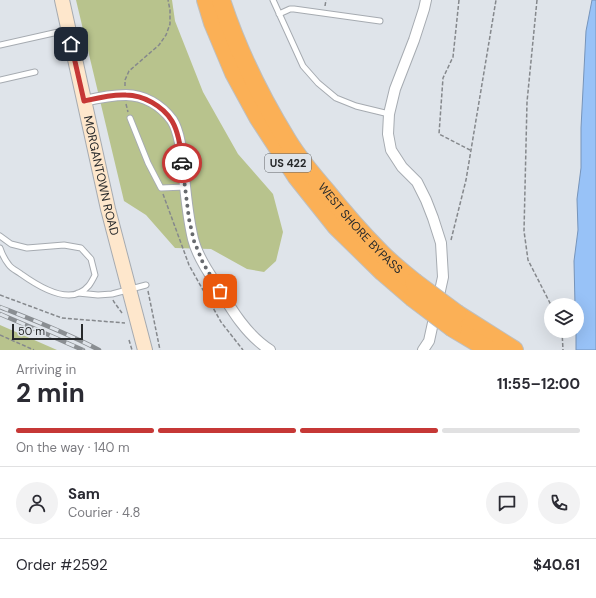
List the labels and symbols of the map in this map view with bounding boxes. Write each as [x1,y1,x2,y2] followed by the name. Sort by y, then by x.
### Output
[54,27,88,61] pin
[80,114,123,237] street label: MORGANTOWN ROAD
[162,143,202,183] courier
[265,154,311,172] road number: US 422
[314,179,406,277] street label: WEST SHORE BYPASS
[203,274,237,308] pin
[12,322,83,341] scale bar

